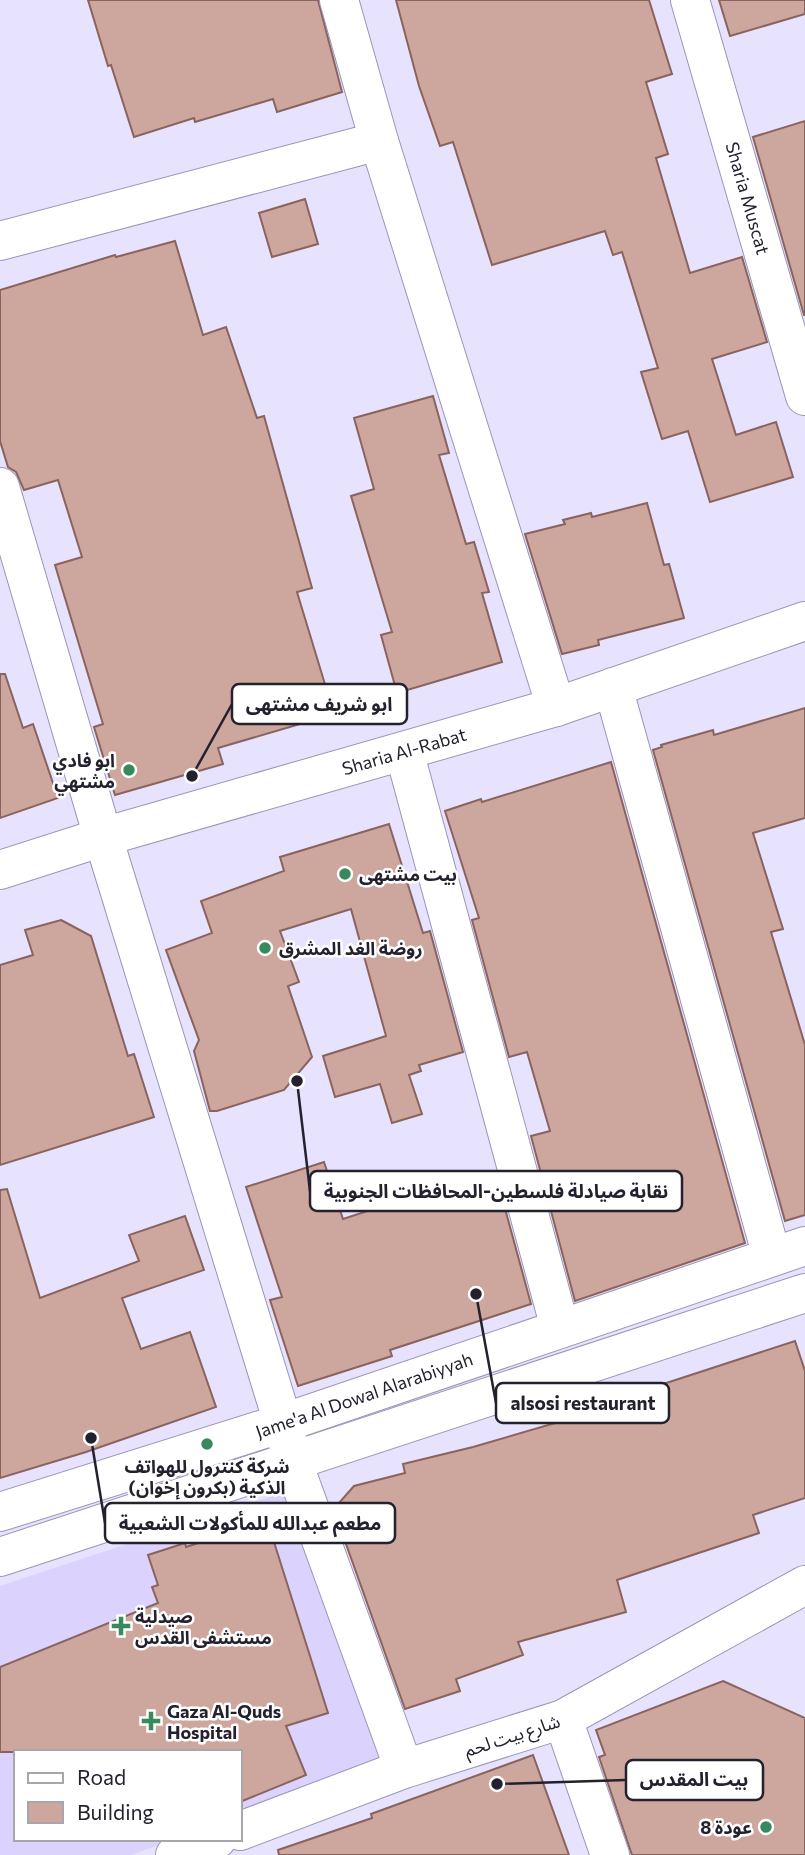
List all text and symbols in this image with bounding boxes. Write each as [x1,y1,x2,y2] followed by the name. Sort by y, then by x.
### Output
[721,139,775,257] street label: Sharia Muscat
[232,684,407,724] callout: ابو شريف مشتهى
[246,692,392,716] text: ابو شريف مشتهى
[339,723,469,779] street label: Sharia Al-Rabat
[53,749,115,796] place label: ابو فادي مشتهي
[121,762,137,778] marker: ابو فادي مشتهي
[359,863,457,885] place label: بيت مشتهى
[337,866,353,882] marker: بيت مشتهى
[279,937,423,960] place label: روضة الغد المشرق
[257,940,273,956] marker: روضة الغد المشرق
[310,1171,682,1211] callout: نقابة صيادلة فلسطين-المحافظات الجنوبية
[324,1179,668,1202] text: نقابة صيادلة فلسطين-المحافظات الجنوبية
[252,1347,476,1443] street label: Jame'a Al Dowal Alarabiyyah
[496,1383,669,1423] callout: alsosi restaurant
[511,1391,655,1414] text: alsosi restaurant
[199,1436,215,1452] marker: شركة كنترول للهواتف الذكية (بكرون إخوان)
[124,1455,290,1500] place label: شركة كنترول للهواتف الذكية (بكرون إخوان)
[105,1503,395,1543] callout: مطعم عبدالله للمأكولات الشعبية
[119,1510,381,1538] text: مطعم عبدالله للمأكولات الشعبية
[135,1605,272,1648] place label: صيدلية مستشفى القدس
[113,1618,129,1634] marker: صيدلية مستشفى القدس
[167,1700,281,1743] place label: Gaza Al-Quds Hospital
[461,1709,564,1765] street label: شارع بيت لحم
[141,1711,161,1731] marker: Gaza Al-Quds Hospital
[14,1750,242,1841] legend
[626,1760,763,1800] callout: بيت المقدس
[77,1764,126,1789] text: Road
[640,1767,748,1790] text: بيت المقدس
[77,1799,154,1824] text: Building
[700,1816,752,1838] place label: عودة 8
[758,1819,774,1835] marker: عودة 8

